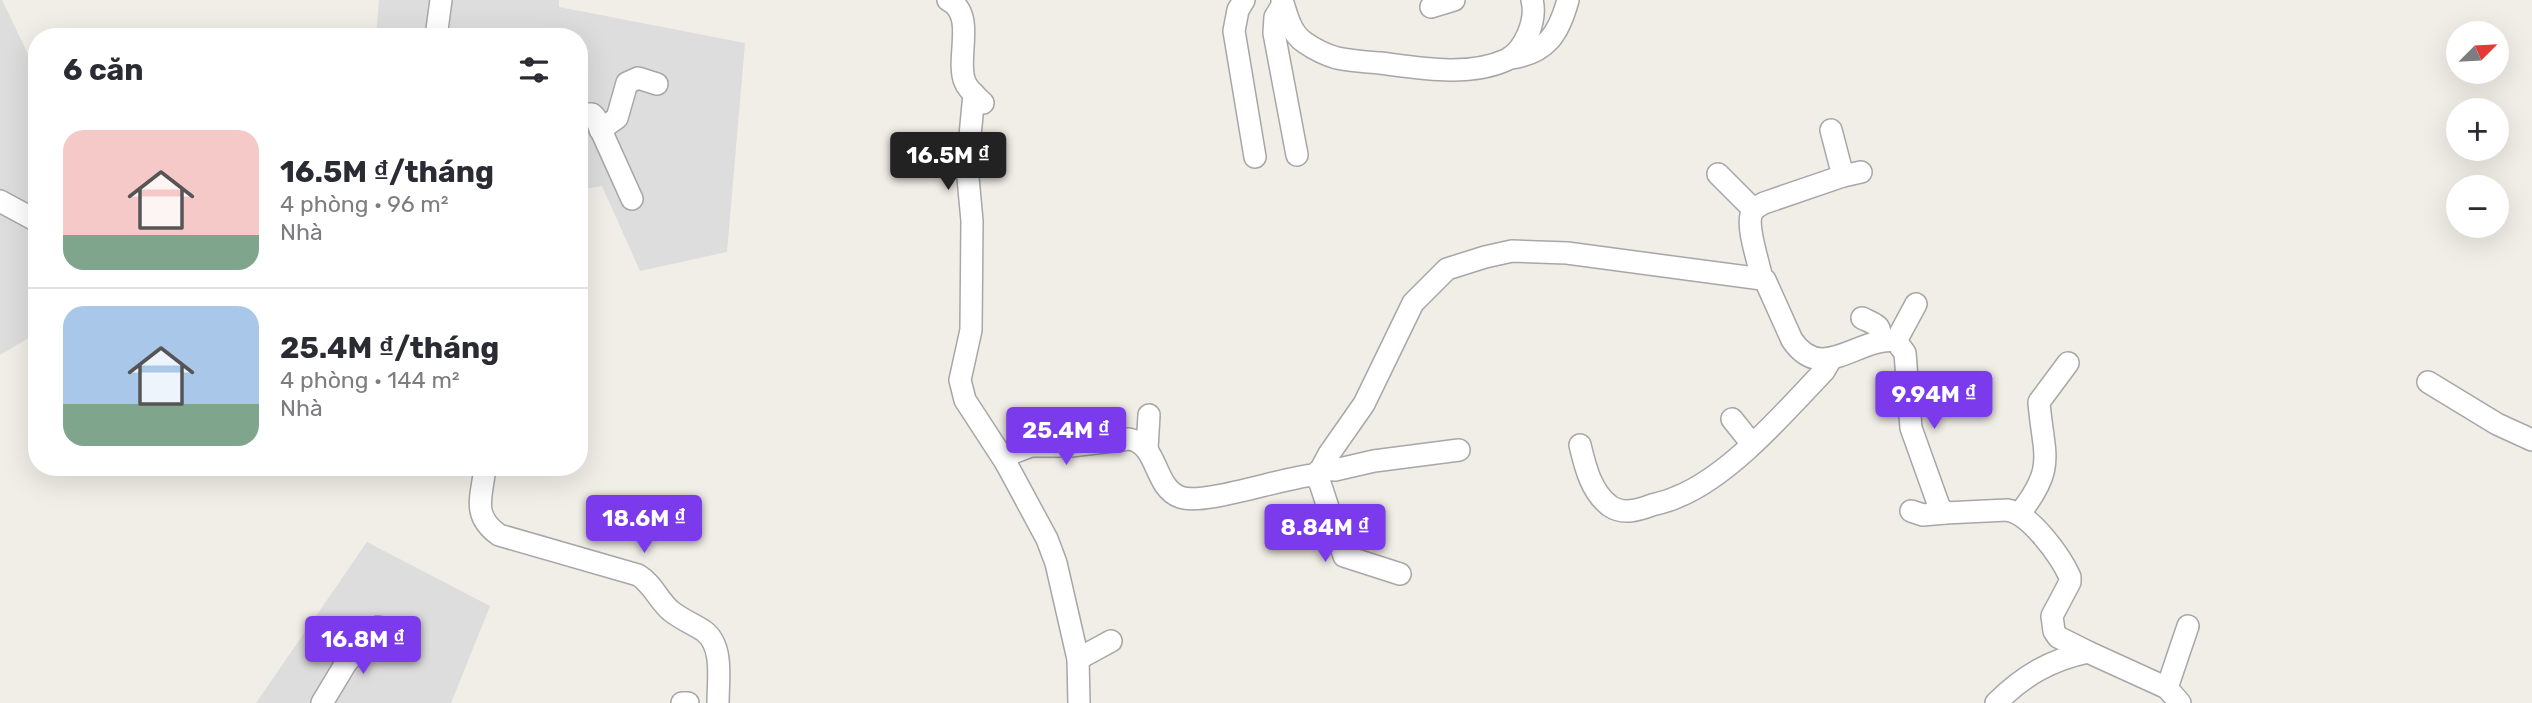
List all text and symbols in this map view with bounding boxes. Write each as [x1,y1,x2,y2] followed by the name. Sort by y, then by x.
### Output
[2446,21,2510,84] north arrow
[2446,21,2509,238] map controls
[515,51,553,89] icon: filters
[63,52,144,88] text: 6 căn
[2446,98,2509,161] button: +
[883,132,1013,192] pin: 16.5M ₫
[906,141,990,169] text: 16.5M ₫
[280,154,494,190] text: 16.5M ₫/tháng
[119,158,203,242] icon: home
[2446,175,2509,238] button: −
[280,190,449,218] text: 4 phòng · 96 m²
[280,218,323,246] text: Nhà
[280,330,499,366] text: 25.4M ₫/tháng
[119,334,203,418] icon: home
[280,366,460,394] text: 4 phòng · 144 m²
[1869,372,1999,431] pin: 9.94M ₫
[1891,380,1977,408] text: 9.94M ₫
[280,394,323,422] text: Nhà
[1001,407,1131,467] pin: 25.4M ₫
[1022,416,1110,444] text: 25.4M ₫
[579,496,709,555] pin: 18.6M ₫
[602,504,686,532] text: 18.6M ₫
[1260,504,1390,564] pin: 8.84M ₫
[1281,513,1369,541] text: 8.84M ₫
[298,616,428,676] pin: 16.8M ₫
[321,625,405,653] text: 16.8M ₫

